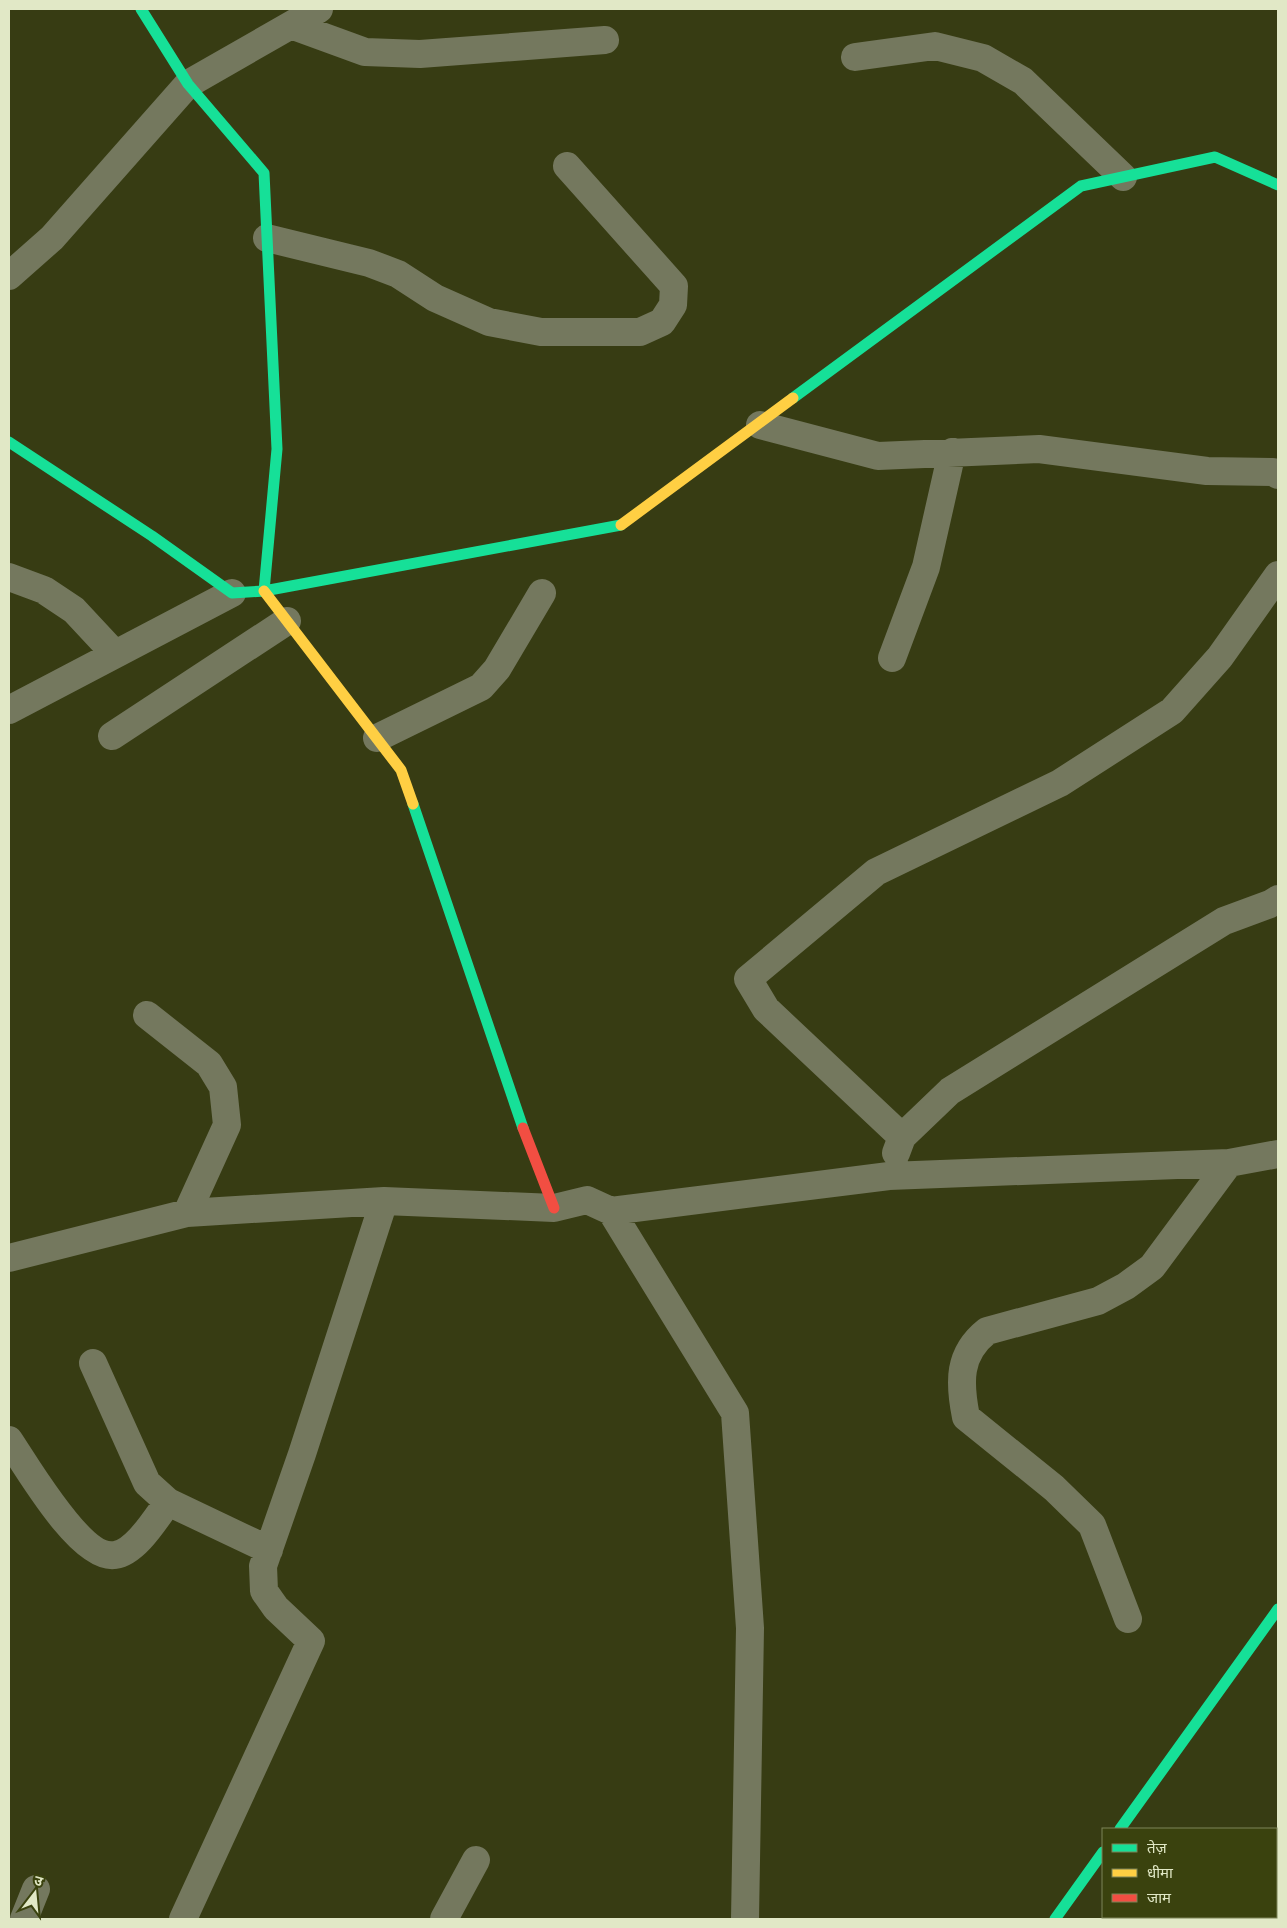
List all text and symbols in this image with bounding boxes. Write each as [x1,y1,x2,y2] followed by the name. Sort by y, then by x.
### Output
[1102,1828,1277,1918] legend
[1147,1839,1168,1856] text: तेज़
[1147,1864,1174,1881] text: धीमा
[10,1868,60,1918] north arrow
[32,1872,45,1890] text: उ
[1147,1889,1172,1906] text: जाम

